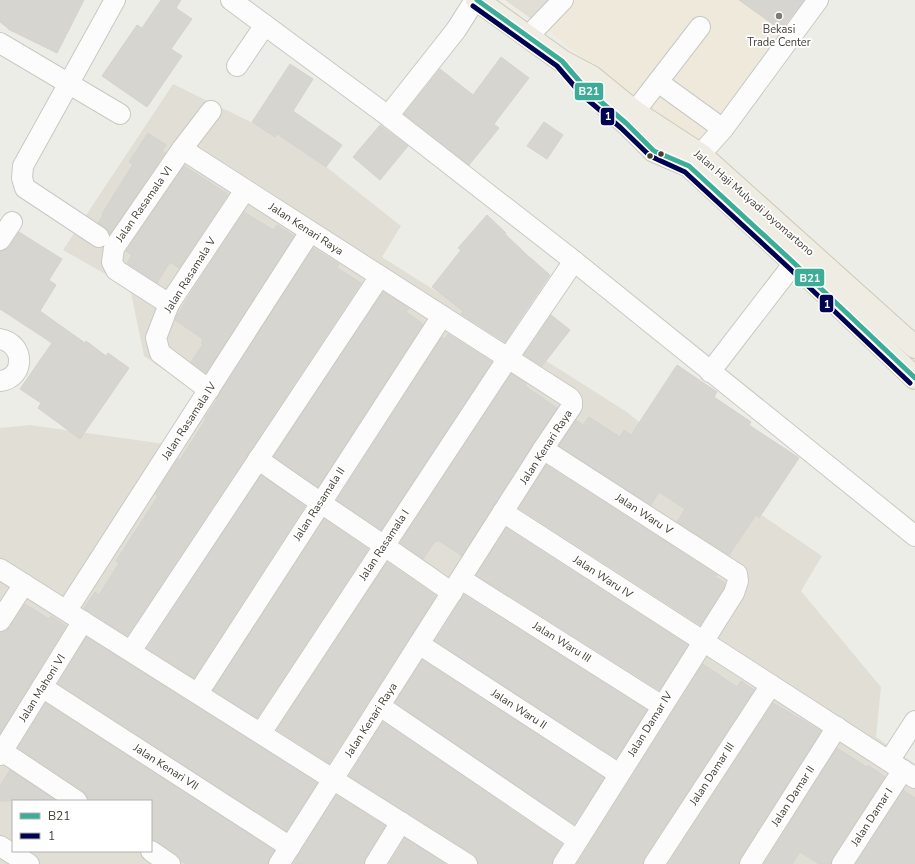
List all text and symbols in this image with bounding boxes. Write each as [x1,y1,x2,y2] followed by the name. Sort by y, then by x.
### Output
[774,11,784,21] marker: Bekasi Trade Center
[747,22,811,50] place label: Bekasi Trade Center
[574,82,604,101] line badge: B21
[579,84,599,99] text: B21
[600,107,615,126] line badge: 1
[605,109,611,124] text: 1
[690,146,817,259] street label: Jalan Haji Mulyadi Joyomartono
[656,149,666,159] unlabelled marker
[645,151,655,161] unlabelled marker
[112,163,176,246] street label: Jalan Rasamala VI
[265,199,346,259] street label: Jalan Kenari Raya
[160,234,220,317] street label: Jalan Rasamala V
[794,268,825,287] line badge: B21
[800,271,820,286] text: B21
[819,294,834,313] line badge: 1
[824,297,830,312] text: 1
[158,379,220,463] street label: Jalan Rasamala IV
[516,407,576,488] street label: Jalan Kenari Raya
[289,464,348,544] street label: Jalan Rasamala II
[612,489,676,538] street label: Jalan Waru V
[355,507,413,584] street label: Jalan Rasamala I
[569,552,636,602] street label: Jalan Waru IV
[529,618,594,666] street label: Jalan Waru III
[15,651,69,726] street label: Jalan Mahoni VI
[341,680,401,761] street label: Jalan Kenari Raya
[487,685,550,733] street label: Jalan Waru II
[624,688,676,760] street label: Jalan Damar IV
[130,740,201,794] street label: Jalan Kenari VII
[686,740,738,809] street label: Jalan Damar III
[767,763,818,830] street label: Jalan Damar II
[847,785,896,850] street label: Jalan Damar I
[12,800,152,852] legend
[48,808,71,824] text: B21
[48,828,55,844] text: 1

